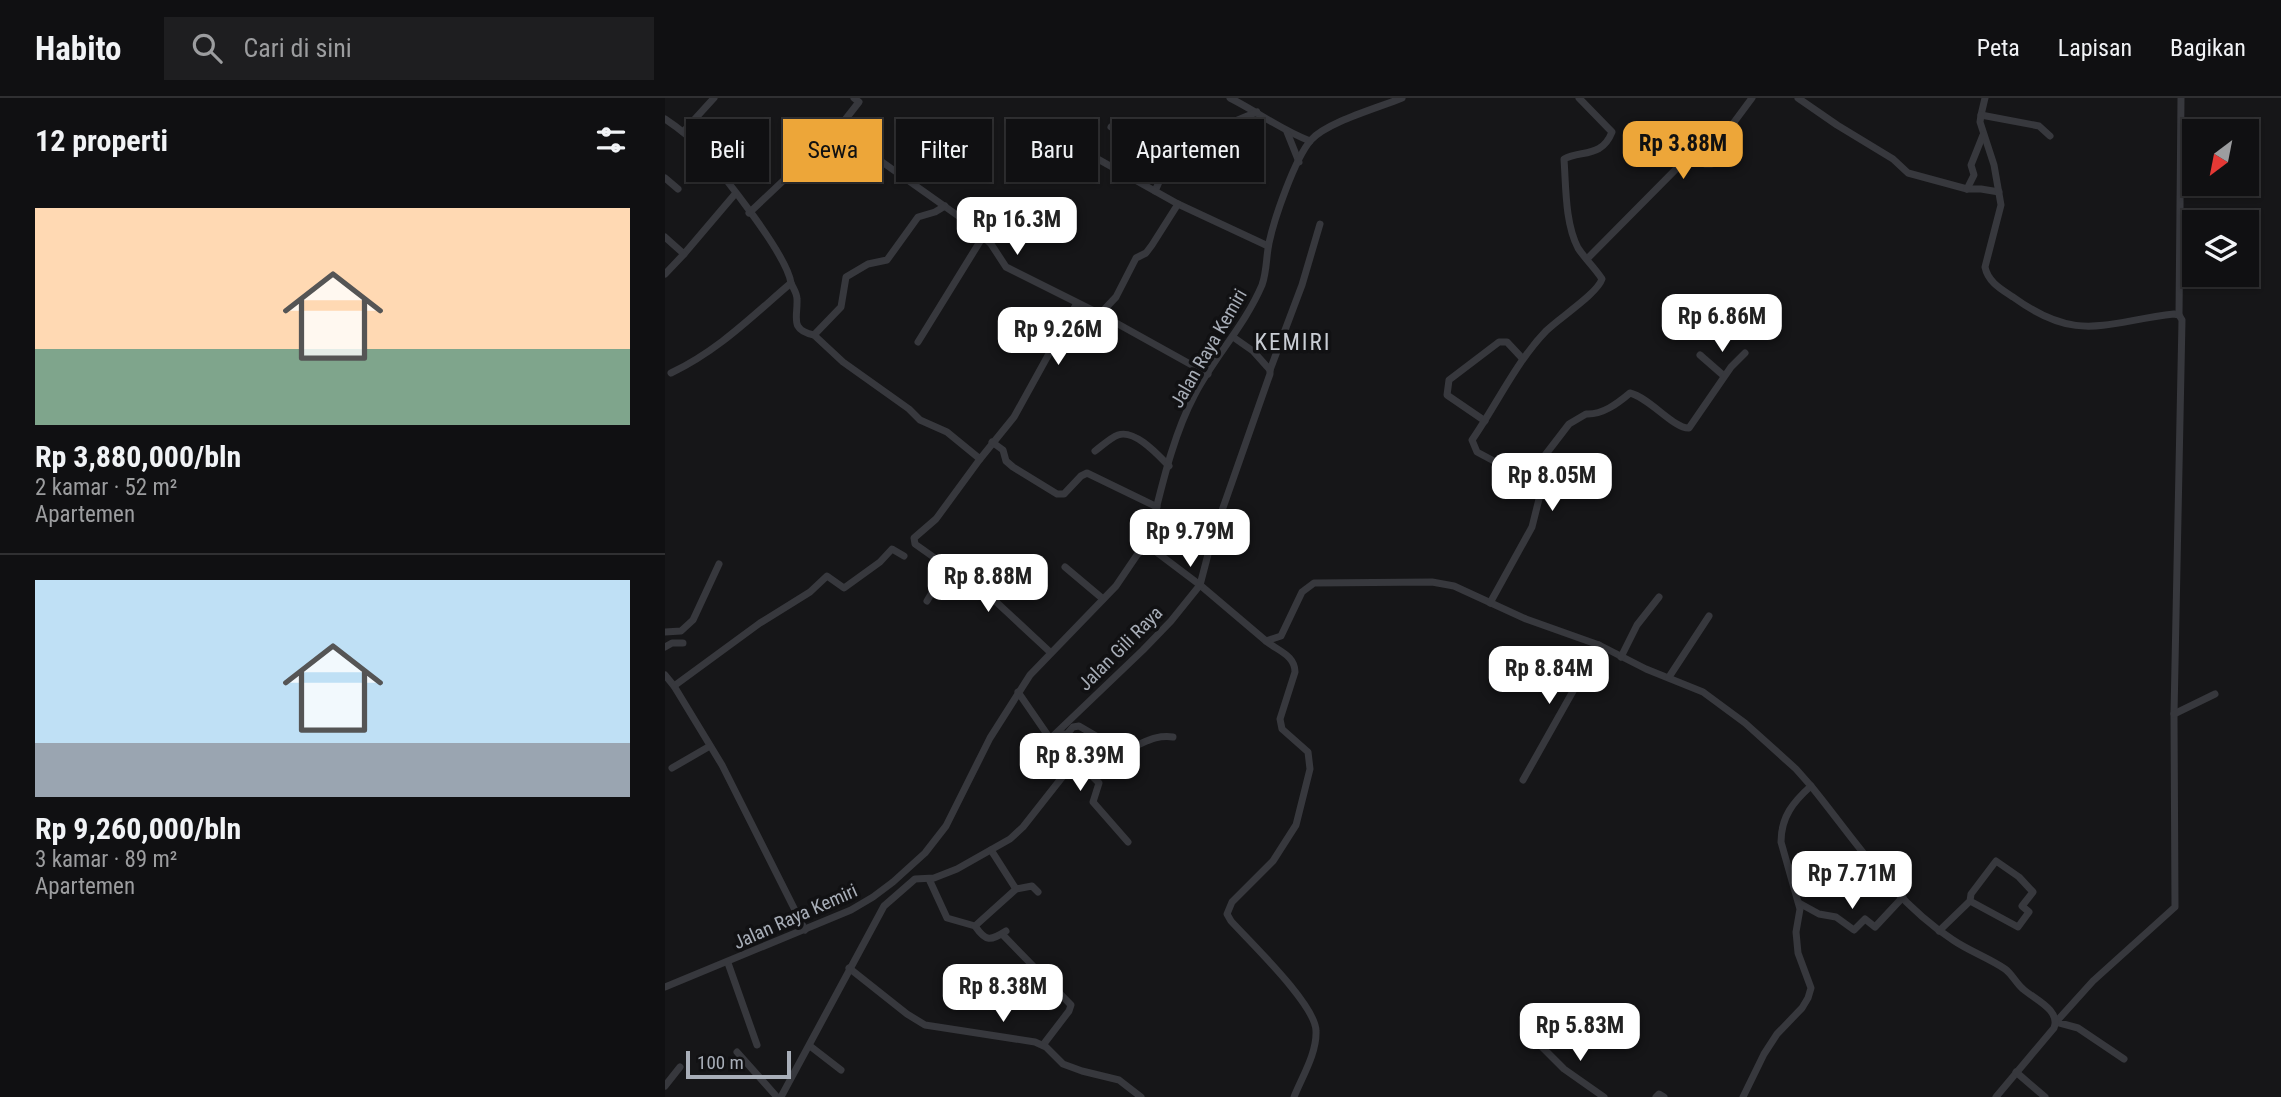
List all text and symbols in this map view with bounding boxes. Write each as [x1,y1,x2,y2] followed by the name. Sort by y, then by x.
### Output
[164,17,654,80] search box
[35,29,122,68] text: Habito
[188,29,226,67] icon: search
[244,33,352,63] text: Cari di sini
[1977,34,2020,62] text: Peta
[2058,34,2132,62] text: Lapisan
[2170,34,2246,62] text: Bagikan
[686,119,769,182] chip: Beli
[783,119,882,182] chip: Sewa
[896,119,992,182] chip: Filter
[1006,119,1098,182] chip: Baru
[1112,119,1264,182] chip: Apartemen
[2182,119,2259,196] north arrow
[2182,119,2259,287] map controls
[592,121,630,159] icon: filters
[1611,122,1755,181] pin: Rp 3.88M
[35,123,168,158] text: 12 properti
[1639,130,1727,157] text: Rp 3.88M
[945,198,1089,257] pin: Rp 16.3M
[973,206,1061,233] text: Rp 16.3M
[2182,210,2259,287] button: layers
[270,253,396,379] icon: home
[1165,285,1252,412] street label: Jalan Raya Kemiri
[1650,294,1794,354] pin: Rp 6.86M
[1678,303,1766,330] text: Rp 6.86M
[986,308,1130,367] pin: Rp 9.26M
[1014,316,1102,343] text: Rp 9.26M
[1254,329,1332,356] district label: KEMIRI
[35,439,241,474] text: Rp 3,880,000/bln
[1480,454,1624,513] pin: Rp 8.05M
[1508,462,1596,489] text: Rp 8.05M
[35,474,177,501] text: 2 kamar · 52 m²
[35,501,135,528] text: Apartemen
[1118,510,1262,569] pin: Rp 9.79M
[1146,518,1234,545] text: Rp 9.79M
[916,554,1060,614] pin: Rp 8.88M
[944,563,1032,590] text: Rp 8.88M
[1073,601,1167,695] street label: Jalan Gili Raya
[270,625,396,751] icon: home
[1477,646,1621,706] pin: Rp 8.84M
[1505,655,1593,682] text: Rp 8.84M
[1008,734,1152,793] pin: Rp 8.39M
[1036,742,1124,769] text: Rp 8.39M
[35,811,241,846] text: Rp 9,260,000/bln
[35,846,177,873] text: 3 kamar · 89 m²
[1780,852,1924,911] pin: Rp 7.71M
[1808,860,1896,887] text: Rp 7.71M
[35,873,135,900] text: Apartemen
[730,879,861,954] street label: Jalan Raya Kemiri
[931,964,1075,1024] pin: Rp 8.38M
[959,973,1047,1000] text: Rp 8.38M
[1508,1004,1652,1063] pin: Rp 5.83M
[1536,1012,1624,1039] text: Rp 5.83M
[686,1048,791,1080] scale bar
[697,1051,744,1074] text: 100 m

